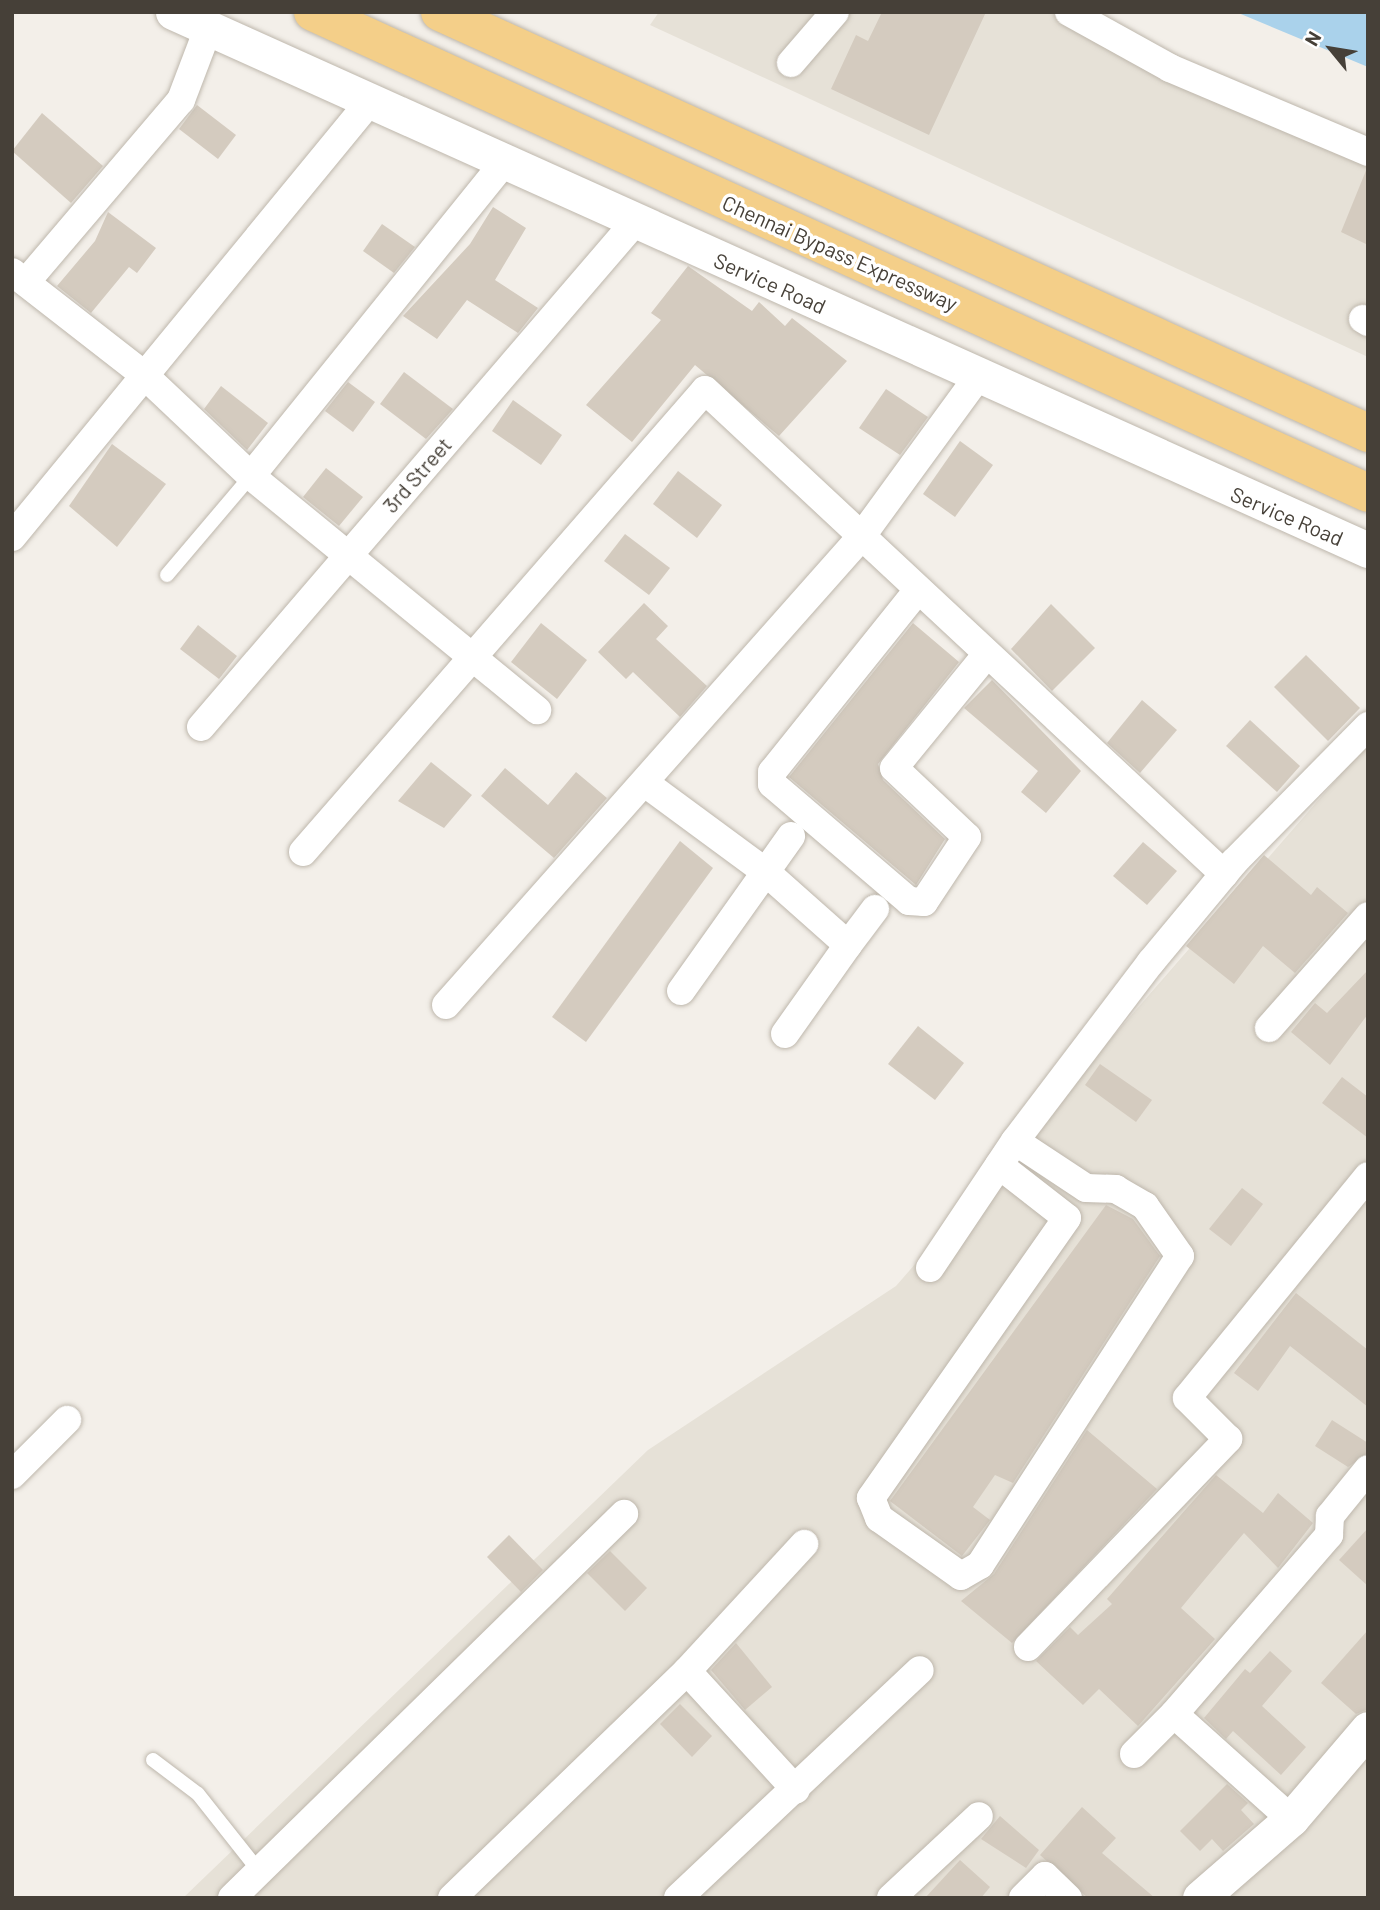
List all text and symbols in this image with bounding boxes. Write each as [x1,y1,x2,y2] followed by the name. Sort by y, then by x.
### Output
[1296,14,1366,84] north arrow
[1299,27,1325,49] text: N
[719,190,961,316] street label: Chennai Bypass Expressway
[710,247,830,319] street label: Service Road
[378,432,456,518] street label: 3rd Street
[1227,481,1347,551] street label: Service Road

